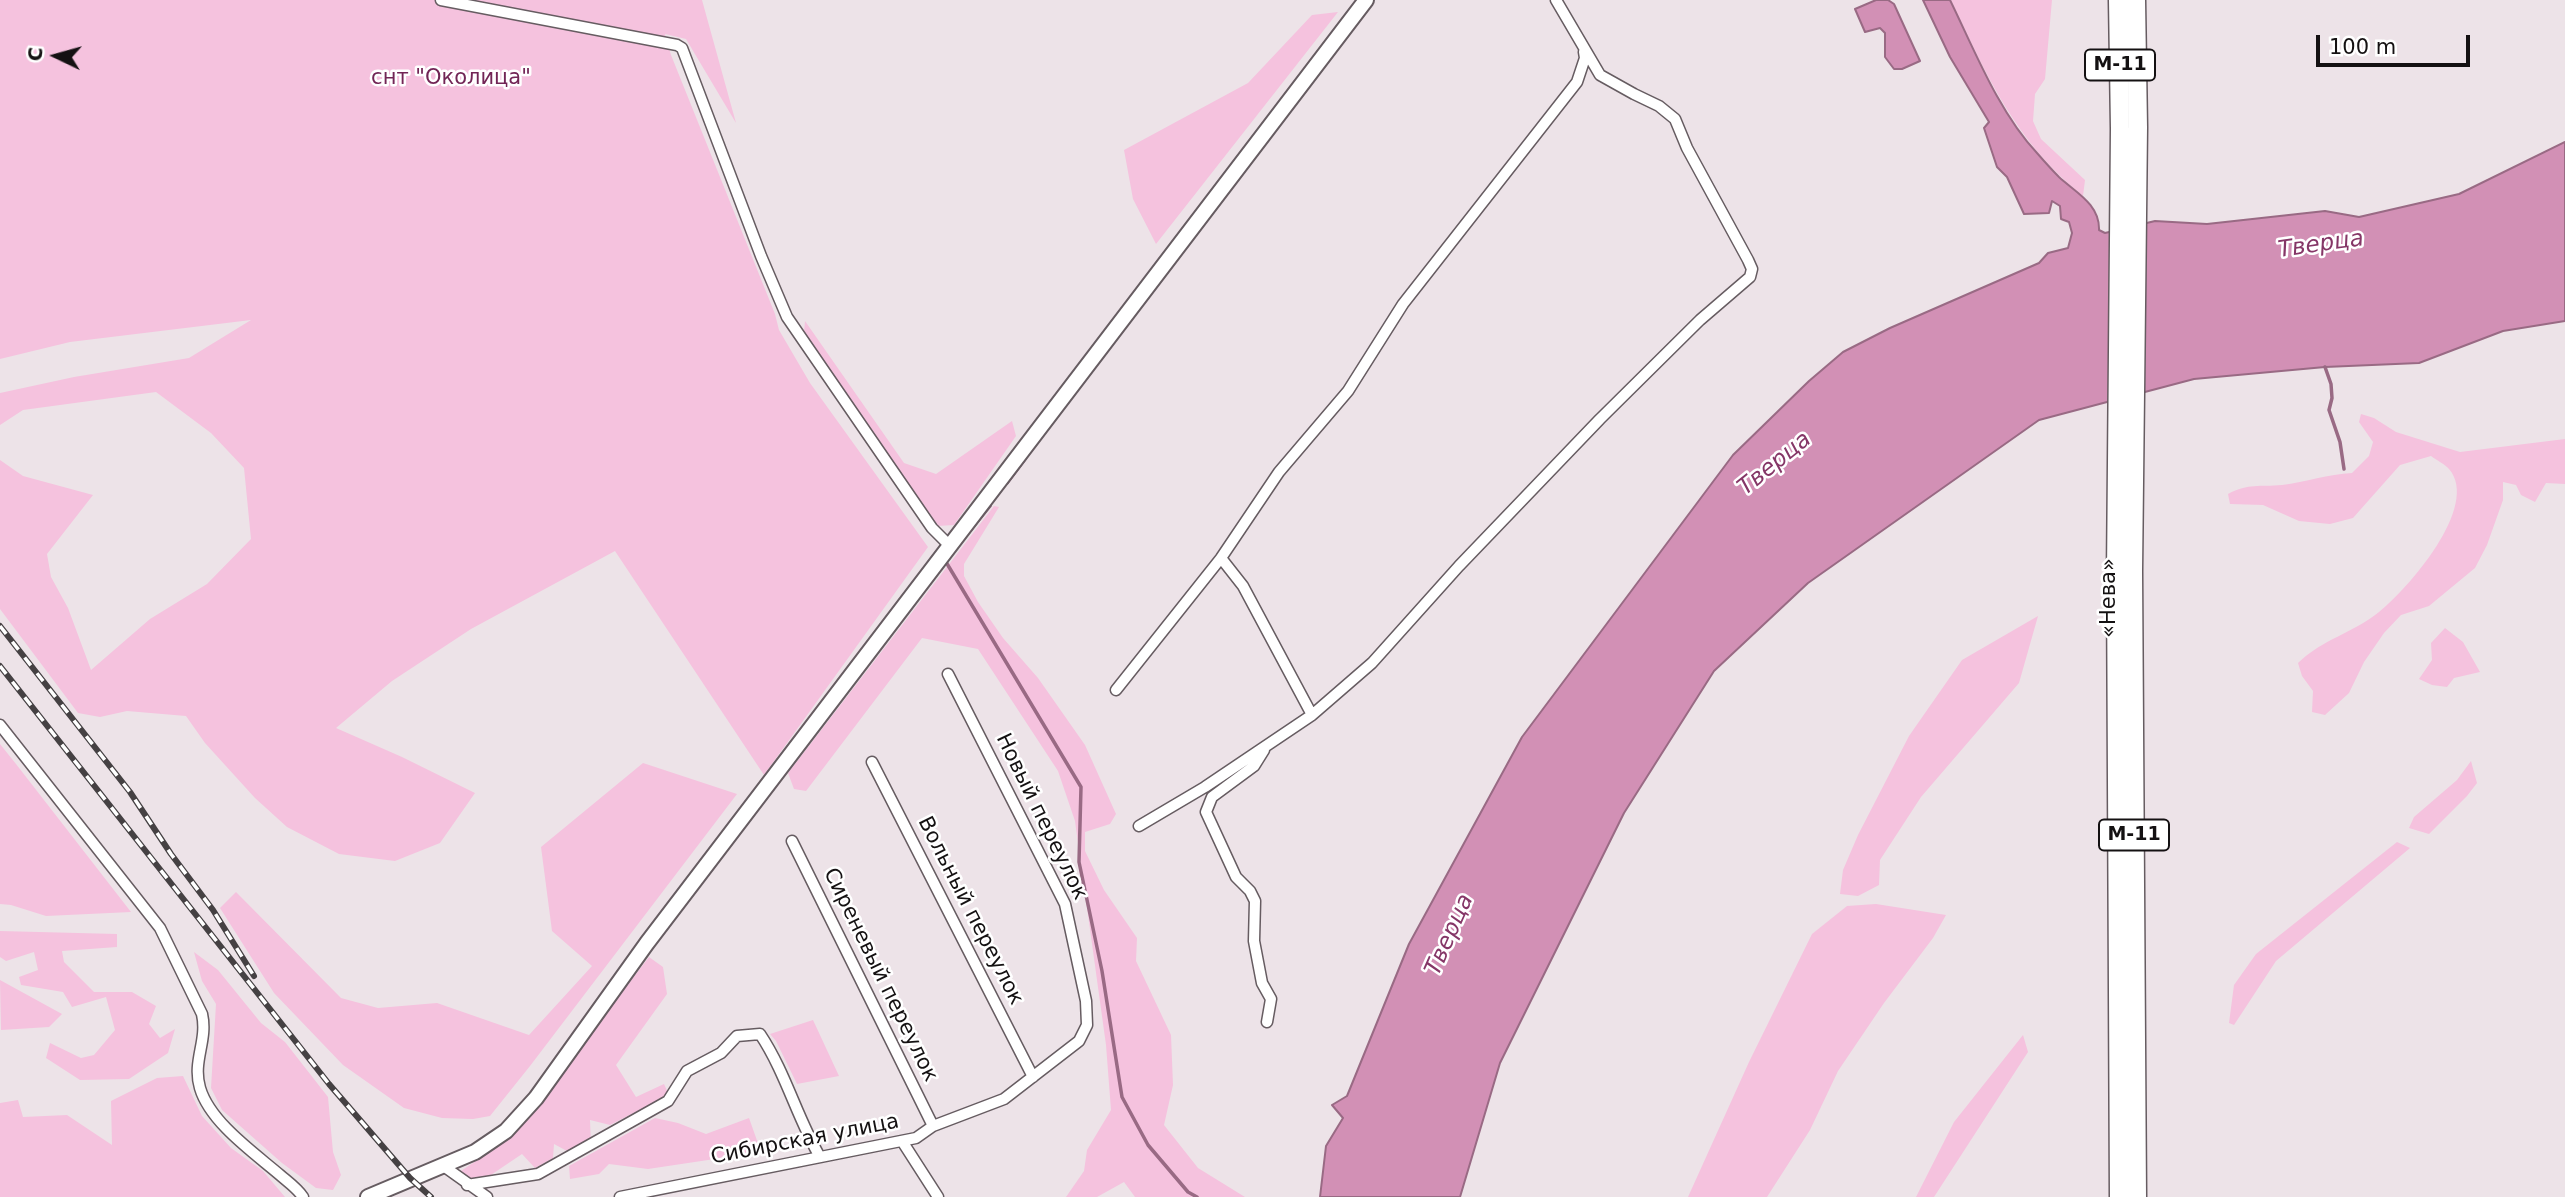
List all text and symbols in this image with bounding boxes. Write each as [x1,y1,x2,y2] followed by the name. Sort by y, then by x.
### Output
[21,21,91,91] north arrow
[2320,21,2474,65] scale bar
[2329,35,2396,59] text: 100 m
[24,46,47,62] text: С
[2085,50,2155,80] road number: М-11
[371,66,531,92] park label: снт "Околица"
[2276,225,2366,265] water label: Тверца
[1733,426,1817,502] water label: Тверца
[2097,558,2123,638] street label: «Нева»
[990,730,1092,904] street label: Новый переулок
[912,813,1028,1009] street label: Вольный переулок
[2099,820,2169,850] road number: М-11
[817,864,943,1086] street label: Сиреневый переулок
[1420,890,1480,980] water label: Тверца
[709,1109,901,1171] street label: Сибирская улица

